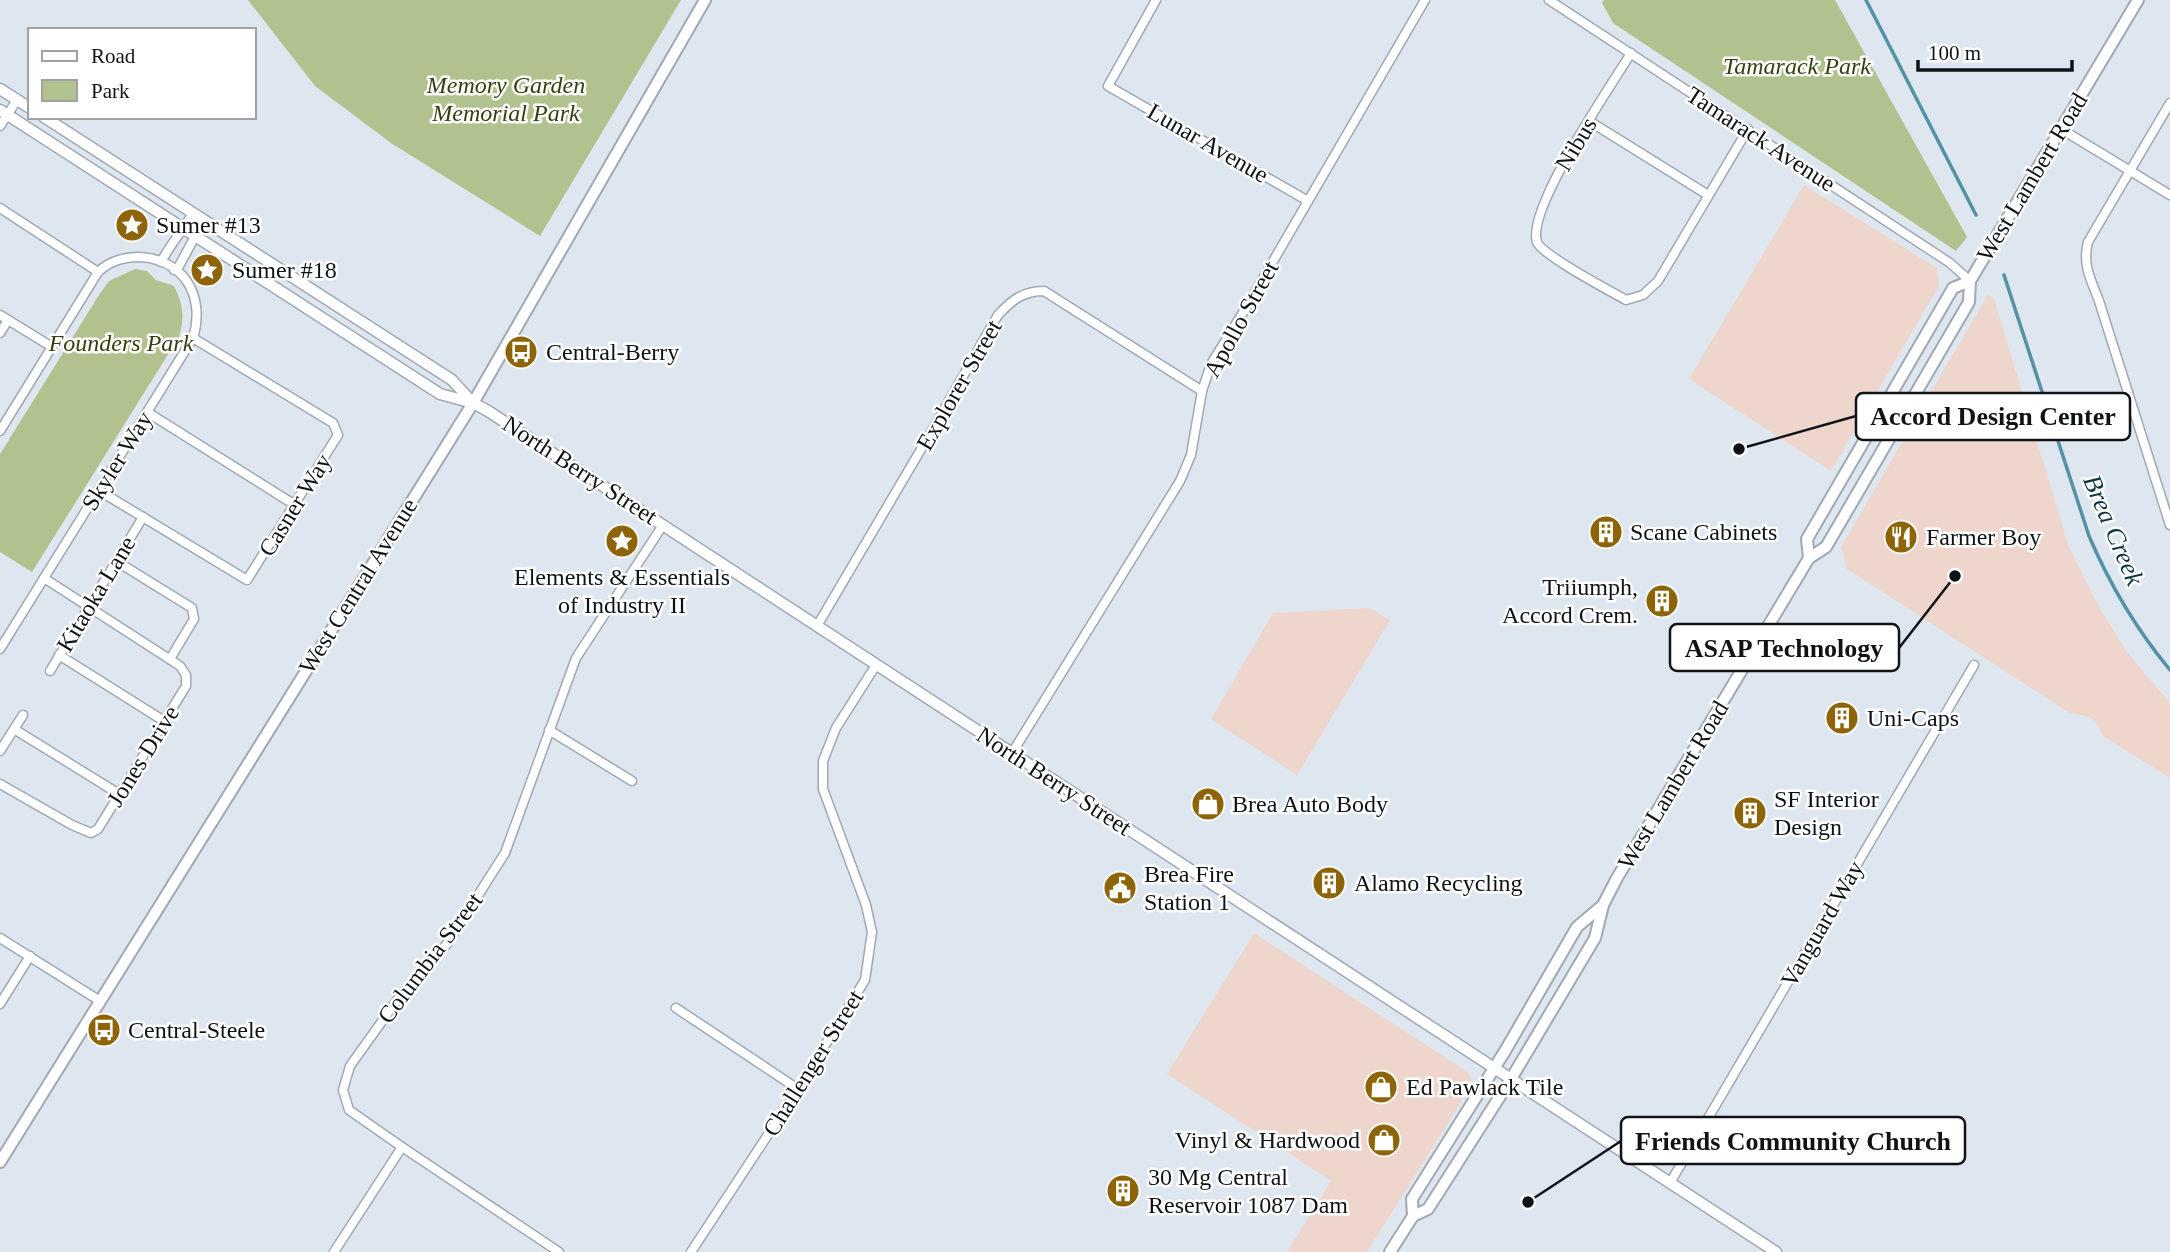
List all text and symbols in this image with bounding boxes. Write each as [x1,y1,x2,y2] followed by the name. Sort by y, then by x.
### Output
[28,28,256,119] legend
[1918,28,2072,72] scale bar
[1928,41,1981,65] text: 100 m
[91,44,136,68] text: Road
[1723,53,1871,79] park label: Tamarack Park
[426,72,585,126] park label: Memory Garden Memorial Park
[91,79,130,103] text: Park
[1682,81,1840,197] street label: Tamarack Avenue
[1972,88,2092,266] street label: West Lambert Road
[1143,98,1273,188] street label: Lunar Avenue
[1550,113,1602,175] street label: Nibus
[113,206,151,244] place icon: Sumer #13
[156,212,261,238] place label: Sumer #13
[188,251,226,289] place icon: Sumer #18
[1198,256,1284,382] street label: Apollo Street
[232,257,337,283] place label: Sumer #18
[911,315,1007,455] street label: Explorer Street
[48,330,194,356] park label: Founders Park
[502,333,540,371] bus stop icon: Central-Berry
[546,339,679,365] place label: Central-Berry
[1856,393,2130,440] callout: Accord Design Center
[1870,402,2116,431] text: Accord Design Center
[76,407,158,515] street label: Skyler Way
[498,410,662,530] street label: North Berry Street
[253,449,337,561] street label: Casner Way
[2077,471,2150,590] water label: Brea Creek
[294,494,422,678] street label: West Central Avenue
[1587,513,1625,551] building icon: Scane Cabinets
[1882,518,1920,556] restaurant icon: Farmer Boy
[1630,519,1777,545] place label: Scane Cabinets
[603,522,641,560] place icon: Elements & Essentials of Industry II
[1926,524,2041,550] place label: Farmer Boy
[51,532,141,656] street label: Kitaoka Lane
[514,564,730,618] place label: Elements & Essentials of Industry II
[1502,574,1638,628] place label: Triiumph, Accord Crem.
[1643,582,1681,620] building icon: Triiumph, Accord Crem.
[1670,624,1899,671] callout: ASAP Technology
[1685,634,1883,663] text: ASAP Technology
[1613,696,1733,874] street label: West Lambert Road
[1823,699,1861,737] building icon: Uni-Caps
[102,701,184,811] street label: Jones Drive
[1867,705,1959,731] place label: Uni-Caps
[972,721,1136,841] street label: North Berry Street
[1189,785,1227,823] shop icon: Brea Auto Body
[1774,786,1879,840] place label: SF Interior Design
[1232,791,1388,817] place label: Brea Auto Body
[1731,794,1769,832] building icon: SF Interior Design
[1776,856,1868,992] street label: Vanguard Way
[1144,861,1234,915] place label: Brea Fire Station 1
[1310,864,1348,902] building icon: Alamo Recycling
[1101,869,1139,907] public building icon: Brea Fire Station 1
[1354,870,1523,896] place label: Alamo Recycling
[372,887,488,1028] street label: Columbia Street
[758,985,869,1141] street label: Challenger Street
[85,1011,123,1049] bus stop icon: Central-Steele
[128,1017,265,1043] place label: Central-Steele
[1362,1068,1400,1106] shop icon: Ed Pawlack Tile
[1406,1074,1563,1100] place label: Ed Pawlack Tile
[1621,1117,1965,1164] callout: Friends Community Church
[1365,1121,1403,1159] shop icon: Vinyl & Hardwood
[1175,1127,1360,1153] place label: Vinyl & Hardwood
[1635,1127,1951,1156] text: Friends Community Church
[1148,1164,1348,1218] place label: 30 Mg Central Reservoir 1087 Dam
[1104,1172,1142,1210] building icon: 30 Mg Central Reservoir 1087 Dam

